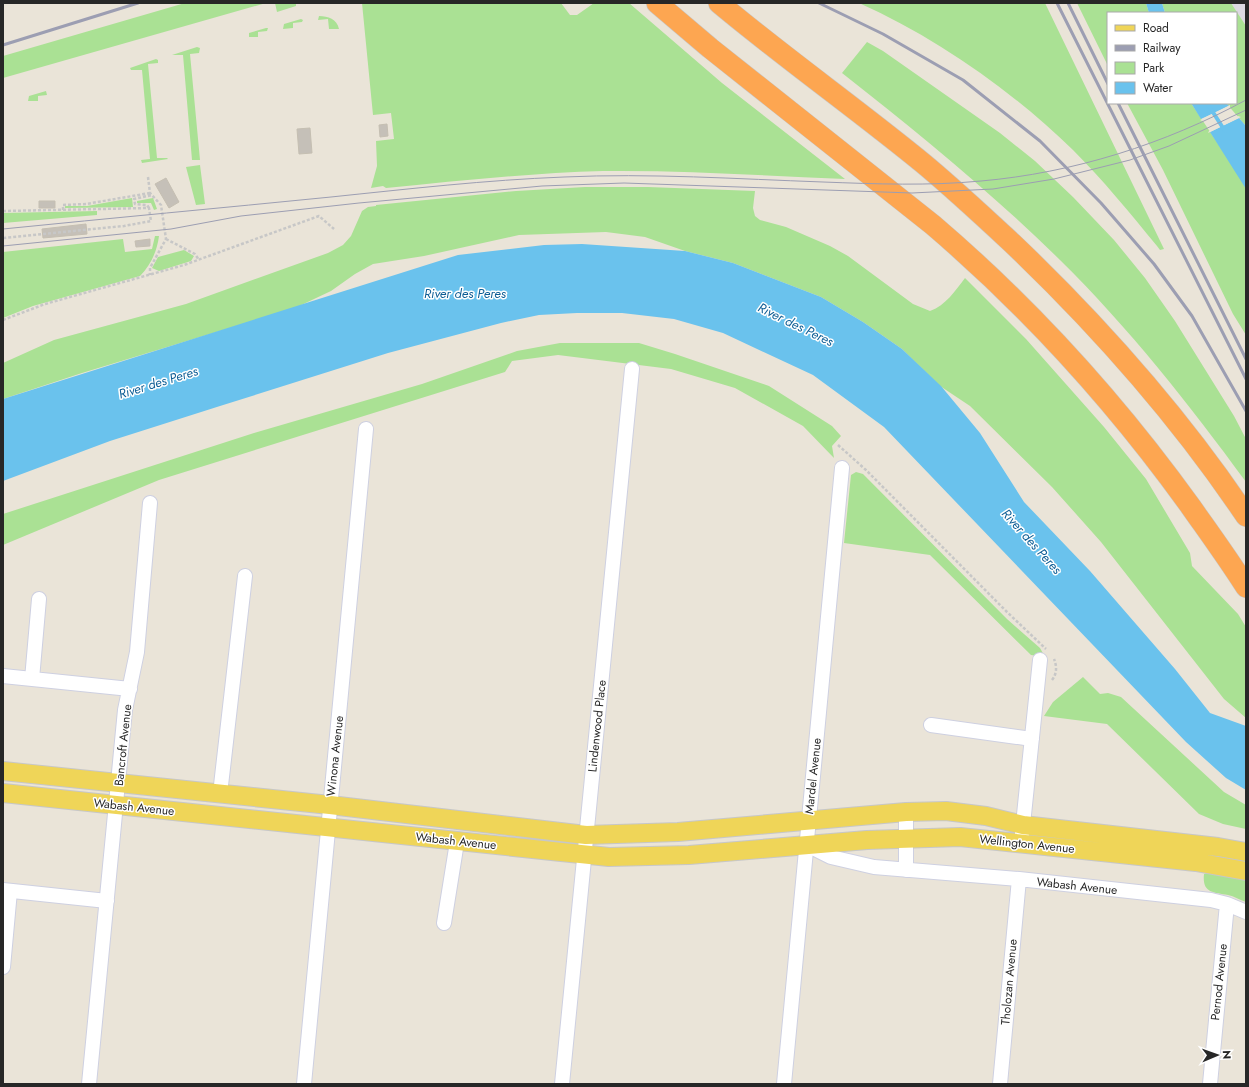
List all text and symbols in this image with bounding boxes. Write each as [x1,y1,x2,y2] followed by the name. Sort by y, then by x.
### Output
[1107,12,1237,104] legend
[1143,19,1169,37] text: Road
[1143,39,1181,57] text: Railway
[1143,59,1165,77] text: Park
[1143,79,1174,97] text: Water
[424,284,507,303] water label: River des Peres
[755,298,838,351] water label: River des Peres
[116,361,201,404] water label: River des Peres
[997,505,1067,579] water label: River des Peres
[583,679,611,773] street label: Lindenwood Place
[110,703,136,787] street label: Bancroft Avenue
[322,715,348,797] street label: Winona Avenue
[800,737,826,815] street label: Mardel Avenue
[93,794,175,820] street label: Wabash Avenue
[415,828,497,854] street label: Wabash Avenue
[979,830,1075,858] street label: Wellington Avenue
[1036,873,1118,899] street label: Wabash Avenue
[996,938,1022,1026] street label: Tholozan Avenue
[1206,943,1232,1021] street label: Pernod Avenue
[1197,1035,1237,1075] north arrow
[1219,1050,1235,1059] text: N

